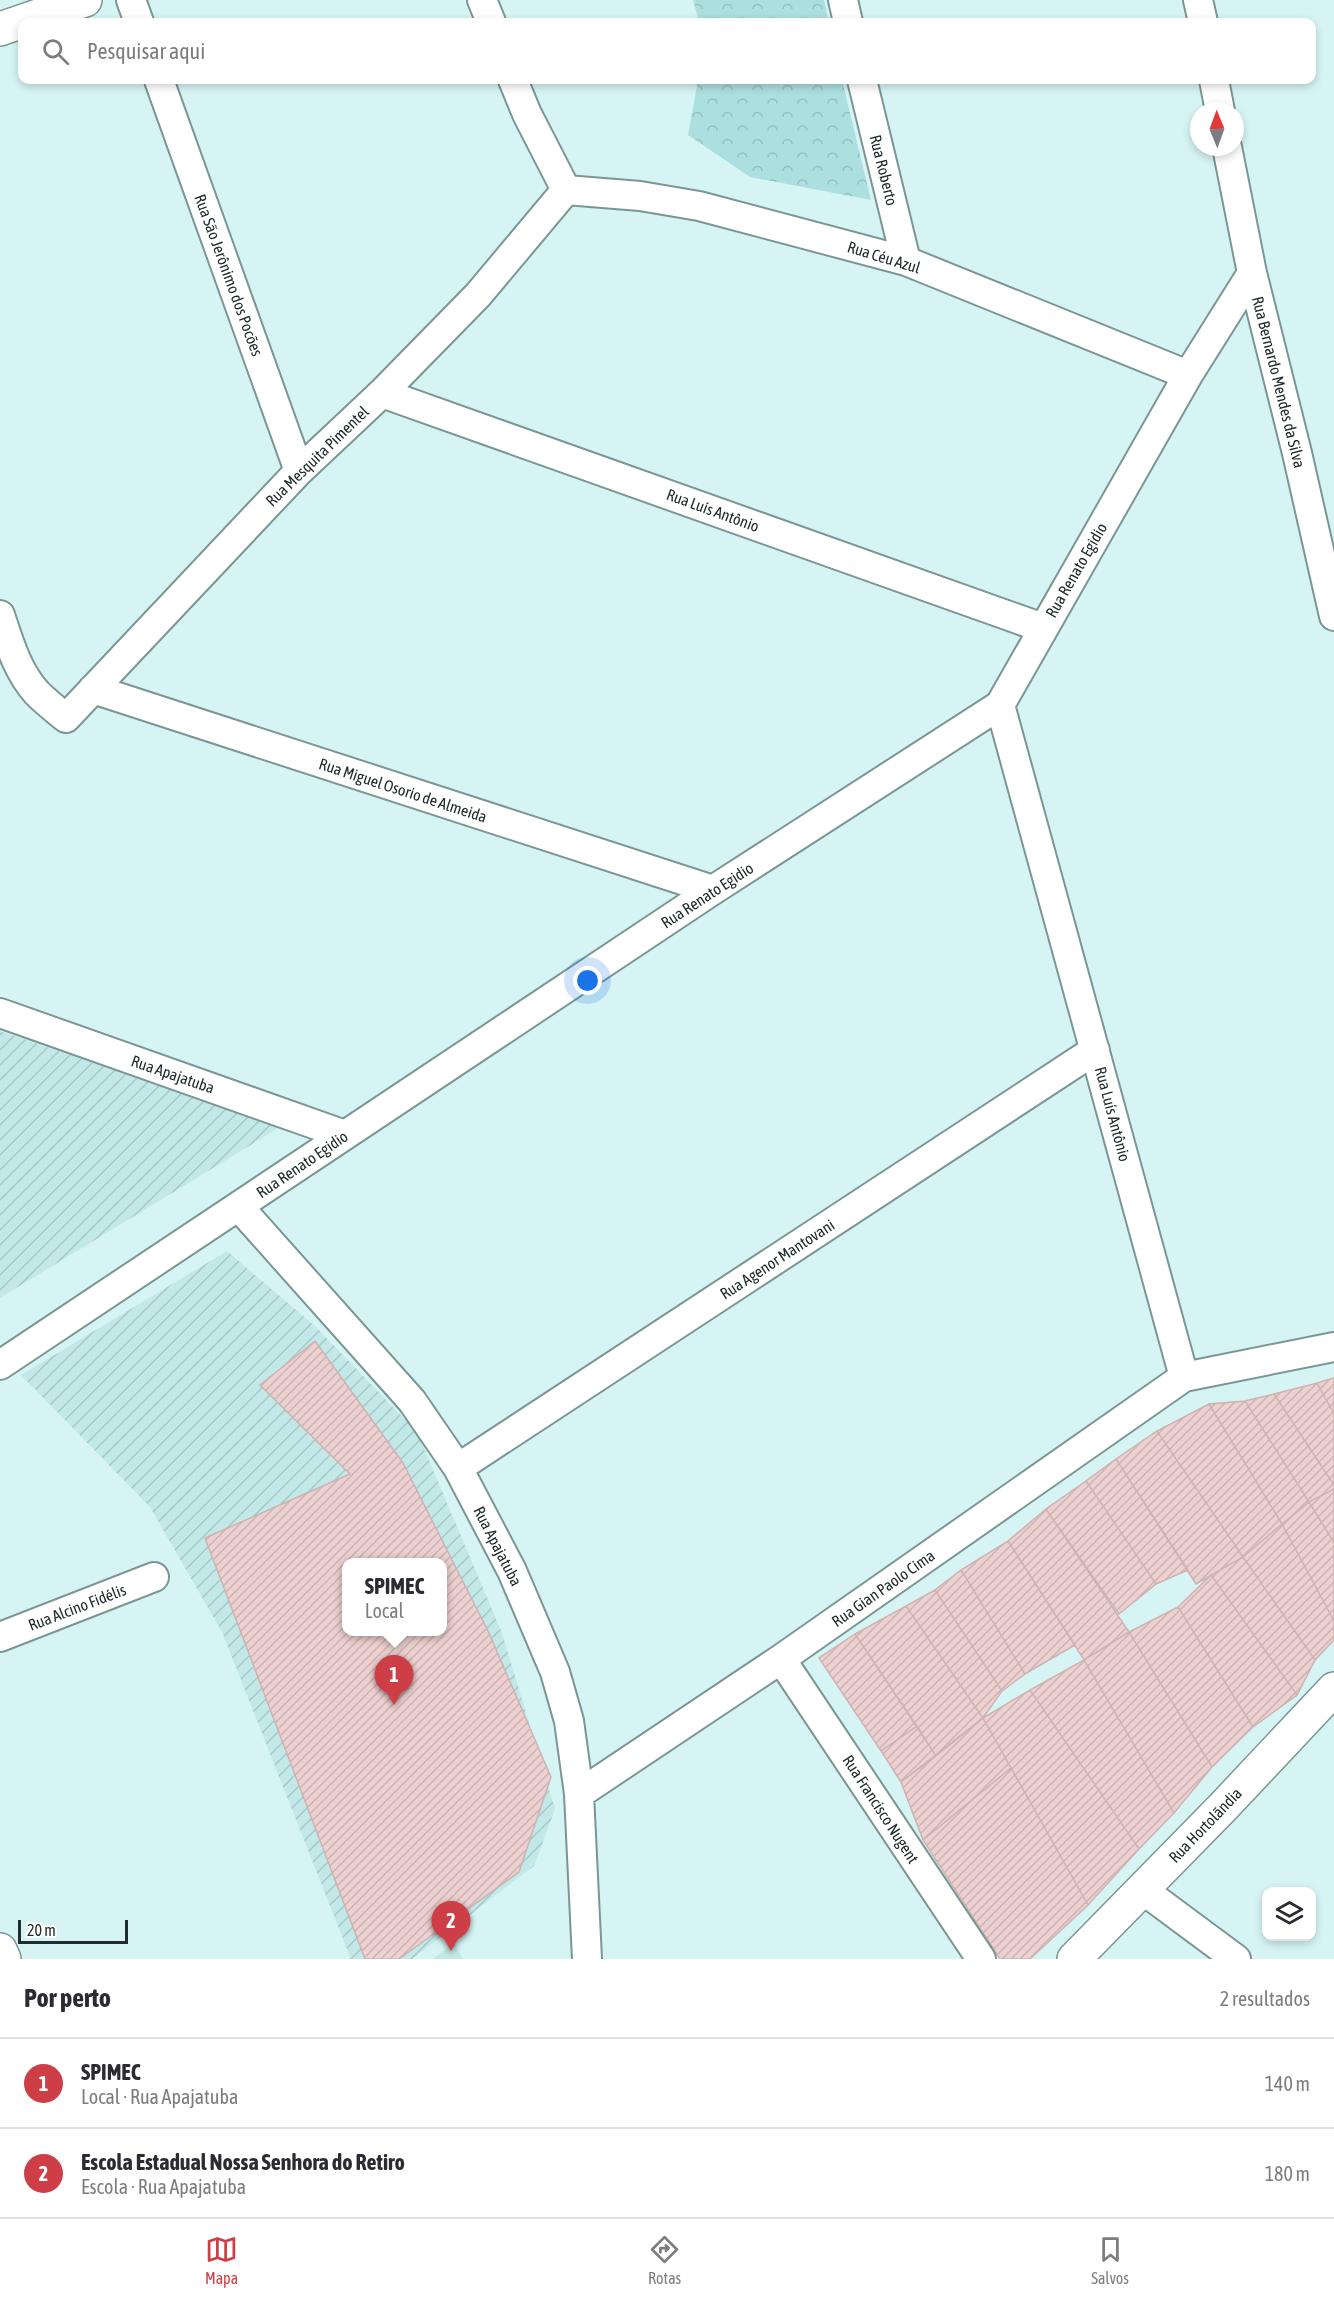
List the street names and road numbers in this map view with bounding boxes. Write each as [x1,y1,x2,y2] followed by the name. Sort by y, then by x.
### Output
[867,133,901,207] street label: Rua Roberto
[191,192,267,359] street label: Rua São Jerônimo dos Pocões
[845,237,923,277] street label: Rua Céu Azul
[1249,294,1309,470] street label: Rua Bernardo Mendes da Silva
[262,402,373,510] street label: Rua Mesquita Pimentel
[664,485,762,535] street label: Rua Luís Antônio
[1042,520,1111,621] street label: Rua Renato Egidio
[317,754,489,827] street label: Rua Miguel Osorio de Almeida
[658,859,757,932] street label: Rua Renato Egidio
[129,1051,217,1098] street label: Rua Apajatuba
[1092,1065,1134,1163] street label: Rua Luís Antônio
[253,1127,352,1202] street label: Rua Renato Egidio
[717,1215,838,1303] street label: Rua Agenor Mantovani
[469,1503,526,1589] street label: Rua Apajatuba
[828,1546,938,1630] street label: Rua Gian Paolo Cima
[26,1580,129,1634] street label: Rua Alcino Fidélis
[838,1752,923,1867] street label: Rua Francisco Nugent
[1165,1784,1245,1866] street label: Rua Hortolãndia

